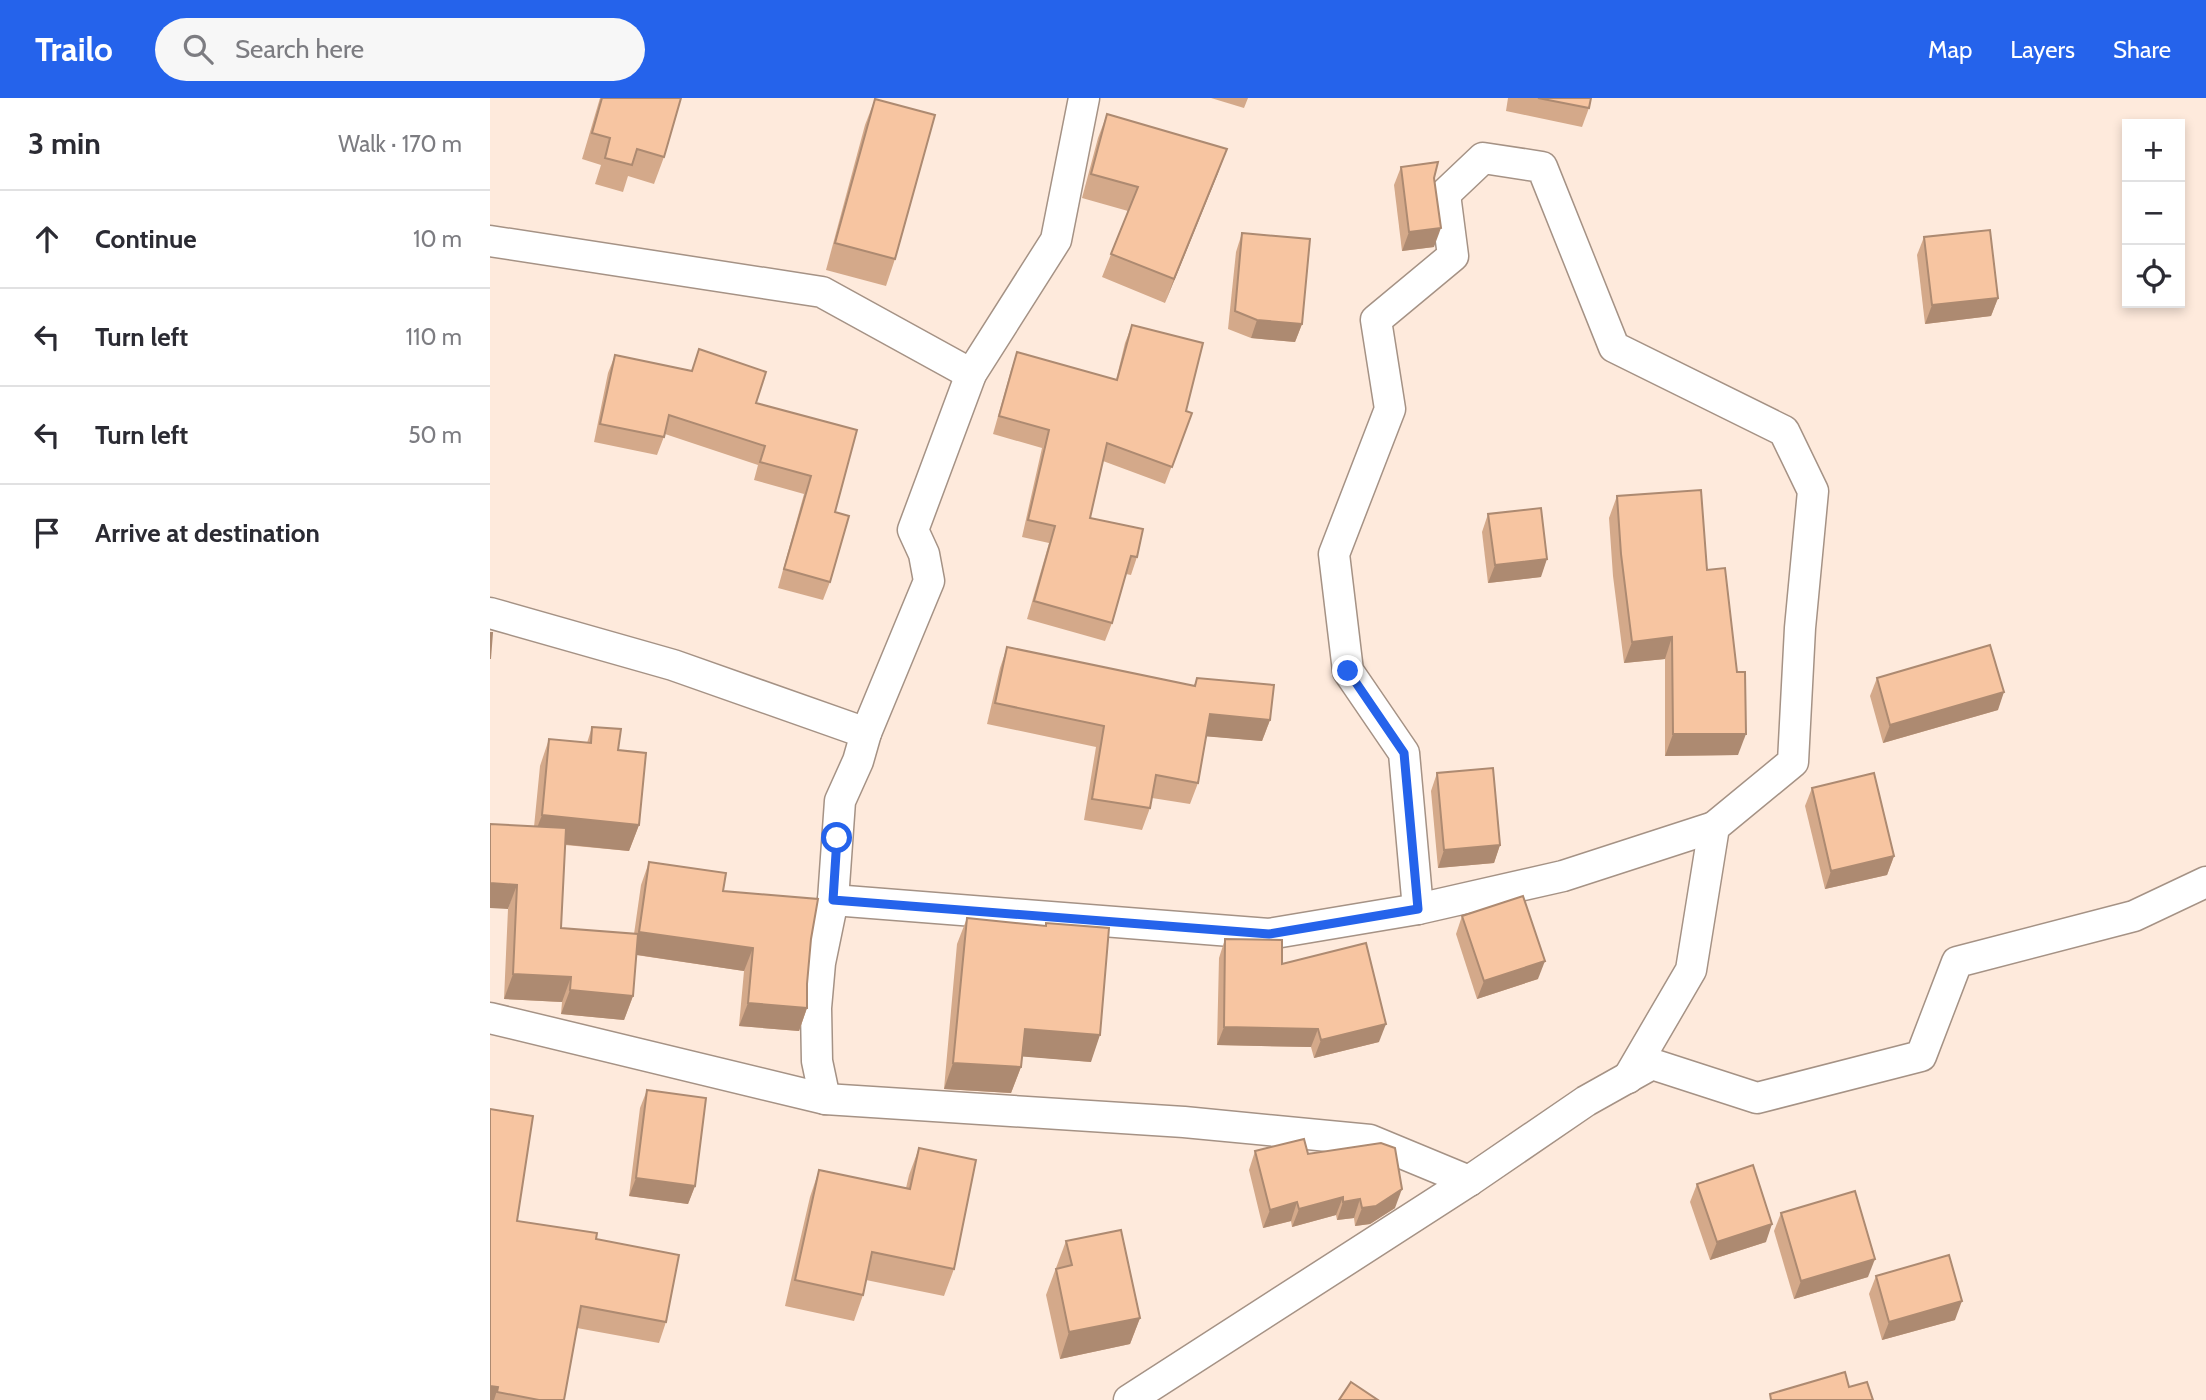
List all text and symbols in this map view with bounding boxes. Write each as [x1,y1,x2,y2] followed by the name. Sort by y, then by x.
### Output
[155,18,645,81] search box
[35,29,113,69] text: Trailo
[179,30,217,68] icon: search
[235,33,364,65] text: Search here
[1928,35,1972,64] text: Map
[2010,35,2075,64] text: Layers
[2113,35,2171,64] text: Share
[2122,119,2185,308] map controls
[2122,119,2185,182] button: +
[28,125,101,162] text: 3 min
[338,130,462,158] text: Walk · 170 m
[2122,182,2185,245] button: −
[28,220,66,258] icon: ahead
[95,223,197,255] text: Continue
[413,225,462,253] text: 10 m
[2122,245,2185,308] button: locate
[28,318,66,356] icon: left
[95,321,188,353] text: Turn left
[406,323,462,351] text: 110 m
[28,416,66,454] icon: left
[95,419,188,451] text: Turn left
[408,421,462,449] text: 50 m
[28,514,66,552] icon: arrive
[95,517,320,549] text: Arrive at destination
[1332,655,1363,686] route end
[821,822,852,853] route start

